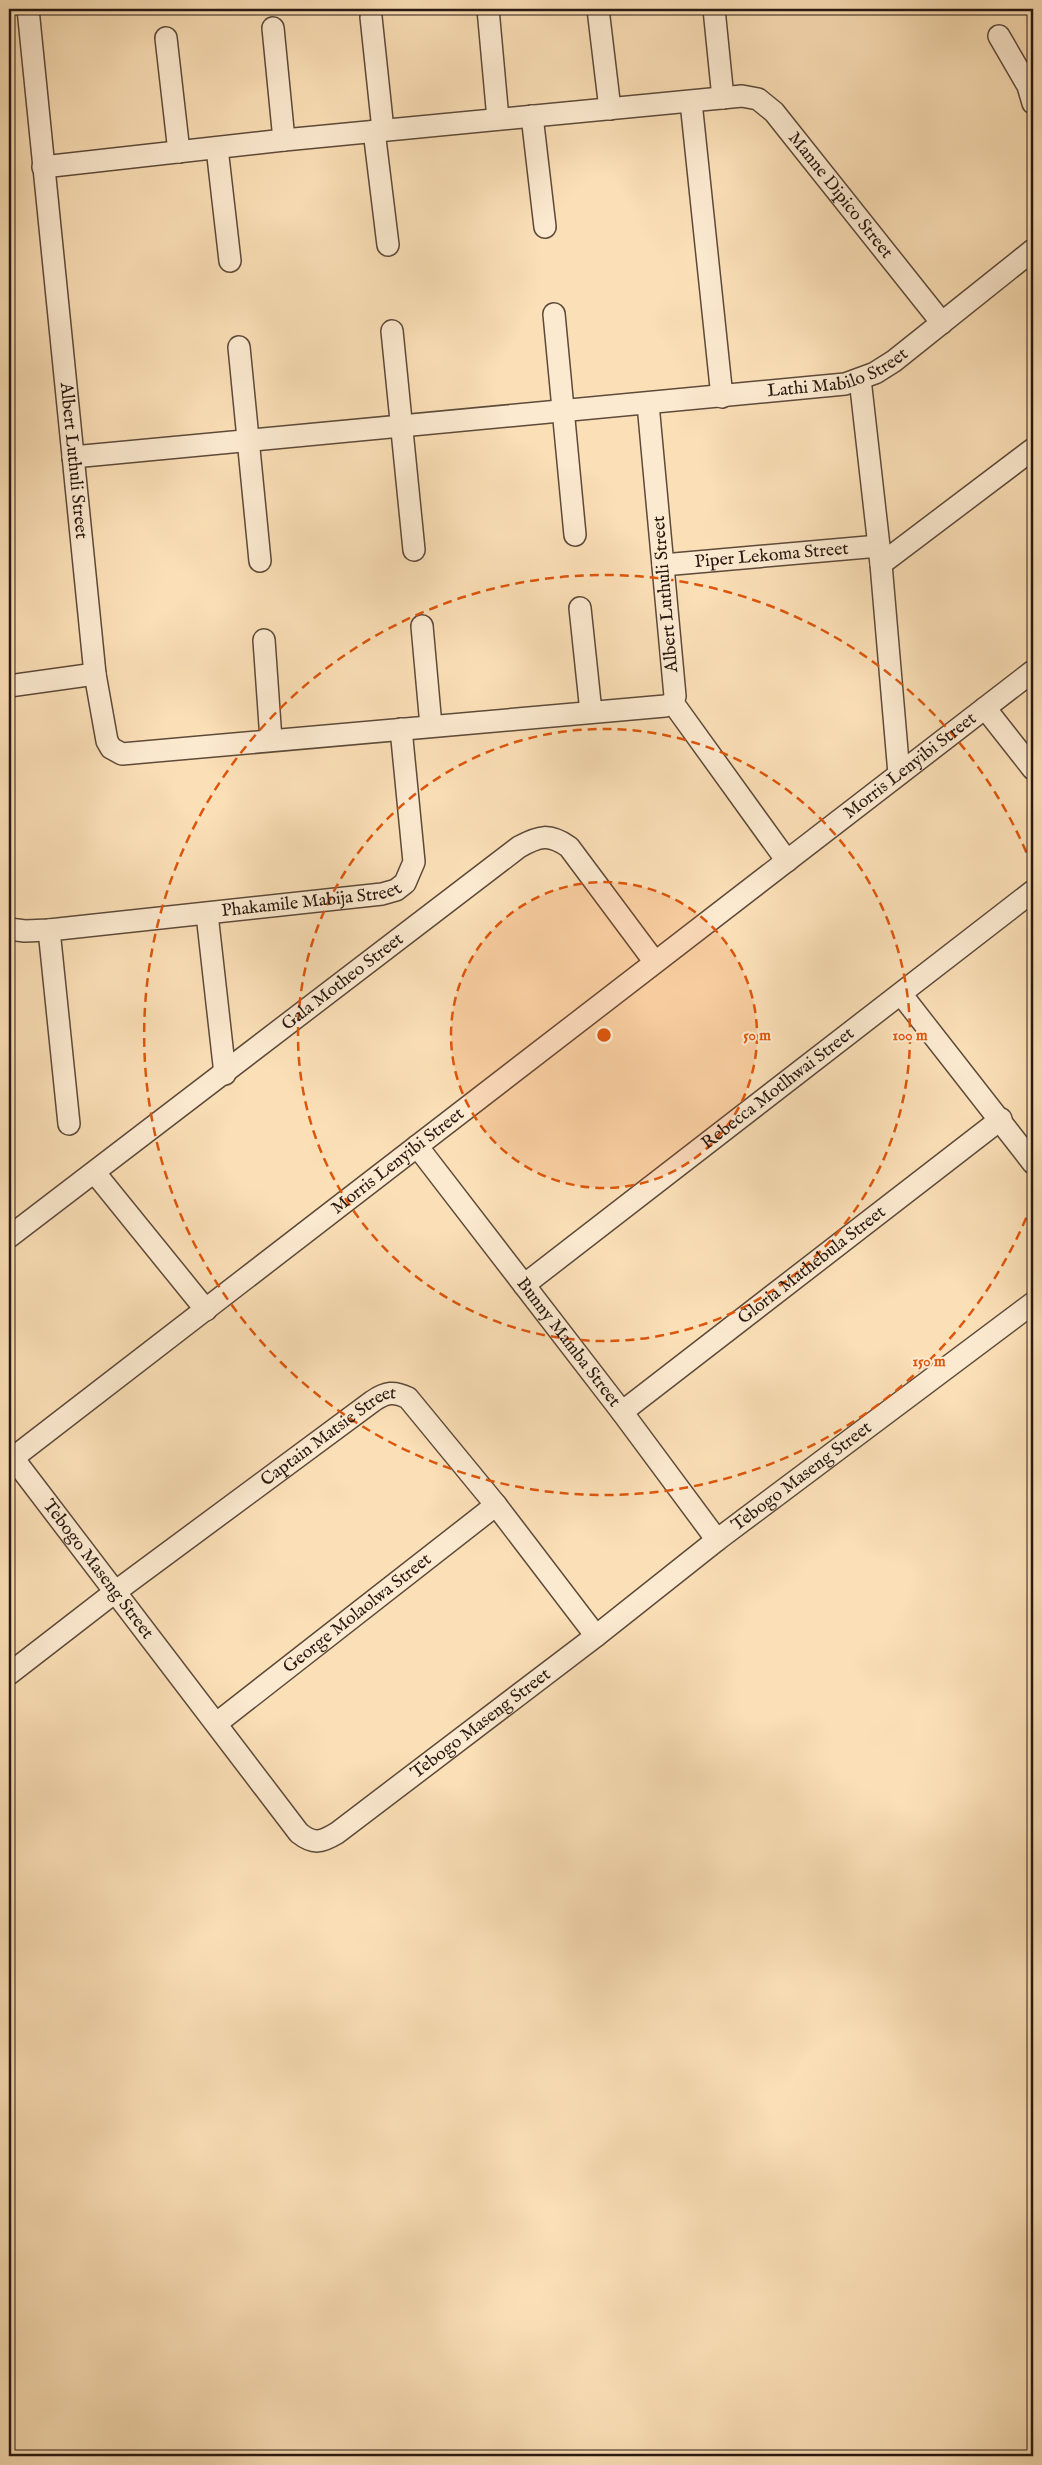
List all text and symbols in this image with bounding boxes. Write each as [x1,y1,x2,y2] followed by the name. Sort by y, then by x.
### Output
[783,127,898,263] street label: Manne Dipico Street
[766,343,913,403] street label: Lathi Mabilo Street
[54,380,93,540] street label: Albert Luthuli Street
[648,515,684,674] street label: Albert Luthuli Street
[694,537,850,574] street label: Piper Lekoma Street
[839,707,981,824] street label: Morris Lenyibi Street
[220,878,407,923] street label: Phakamile Mabija Street
[277,928,408,1036] street label: Gala Motheo Street
[697,1022,859,1155] street label: Rebecca Motlhwai Street
[595,1026,613,1044] centre of rings
[743,1026,771,1045] text: 50 m
[892,1026,928,1045] text: 100 m
[327,1102,469,1220] street label: Morris Lenyibi Street
[733,1201,891,1330] street label: Gloria Mathebula Street
[511,1273,626,1412] street label: Bunny Mamba Street
[912,1352,946,1371] text: 150 m
[256,1382,396,1492] street label: Captain Matsie Street
[727,1416,876,1537] street label: Tebogo Maseng Street
[37,1495,159,1644] street label: Tebogo Maseng Street
[278,1548,436,1679] street label: George Molaolwa Street
[406,1663,555,1784] street label: Tebogo Maseng Street

